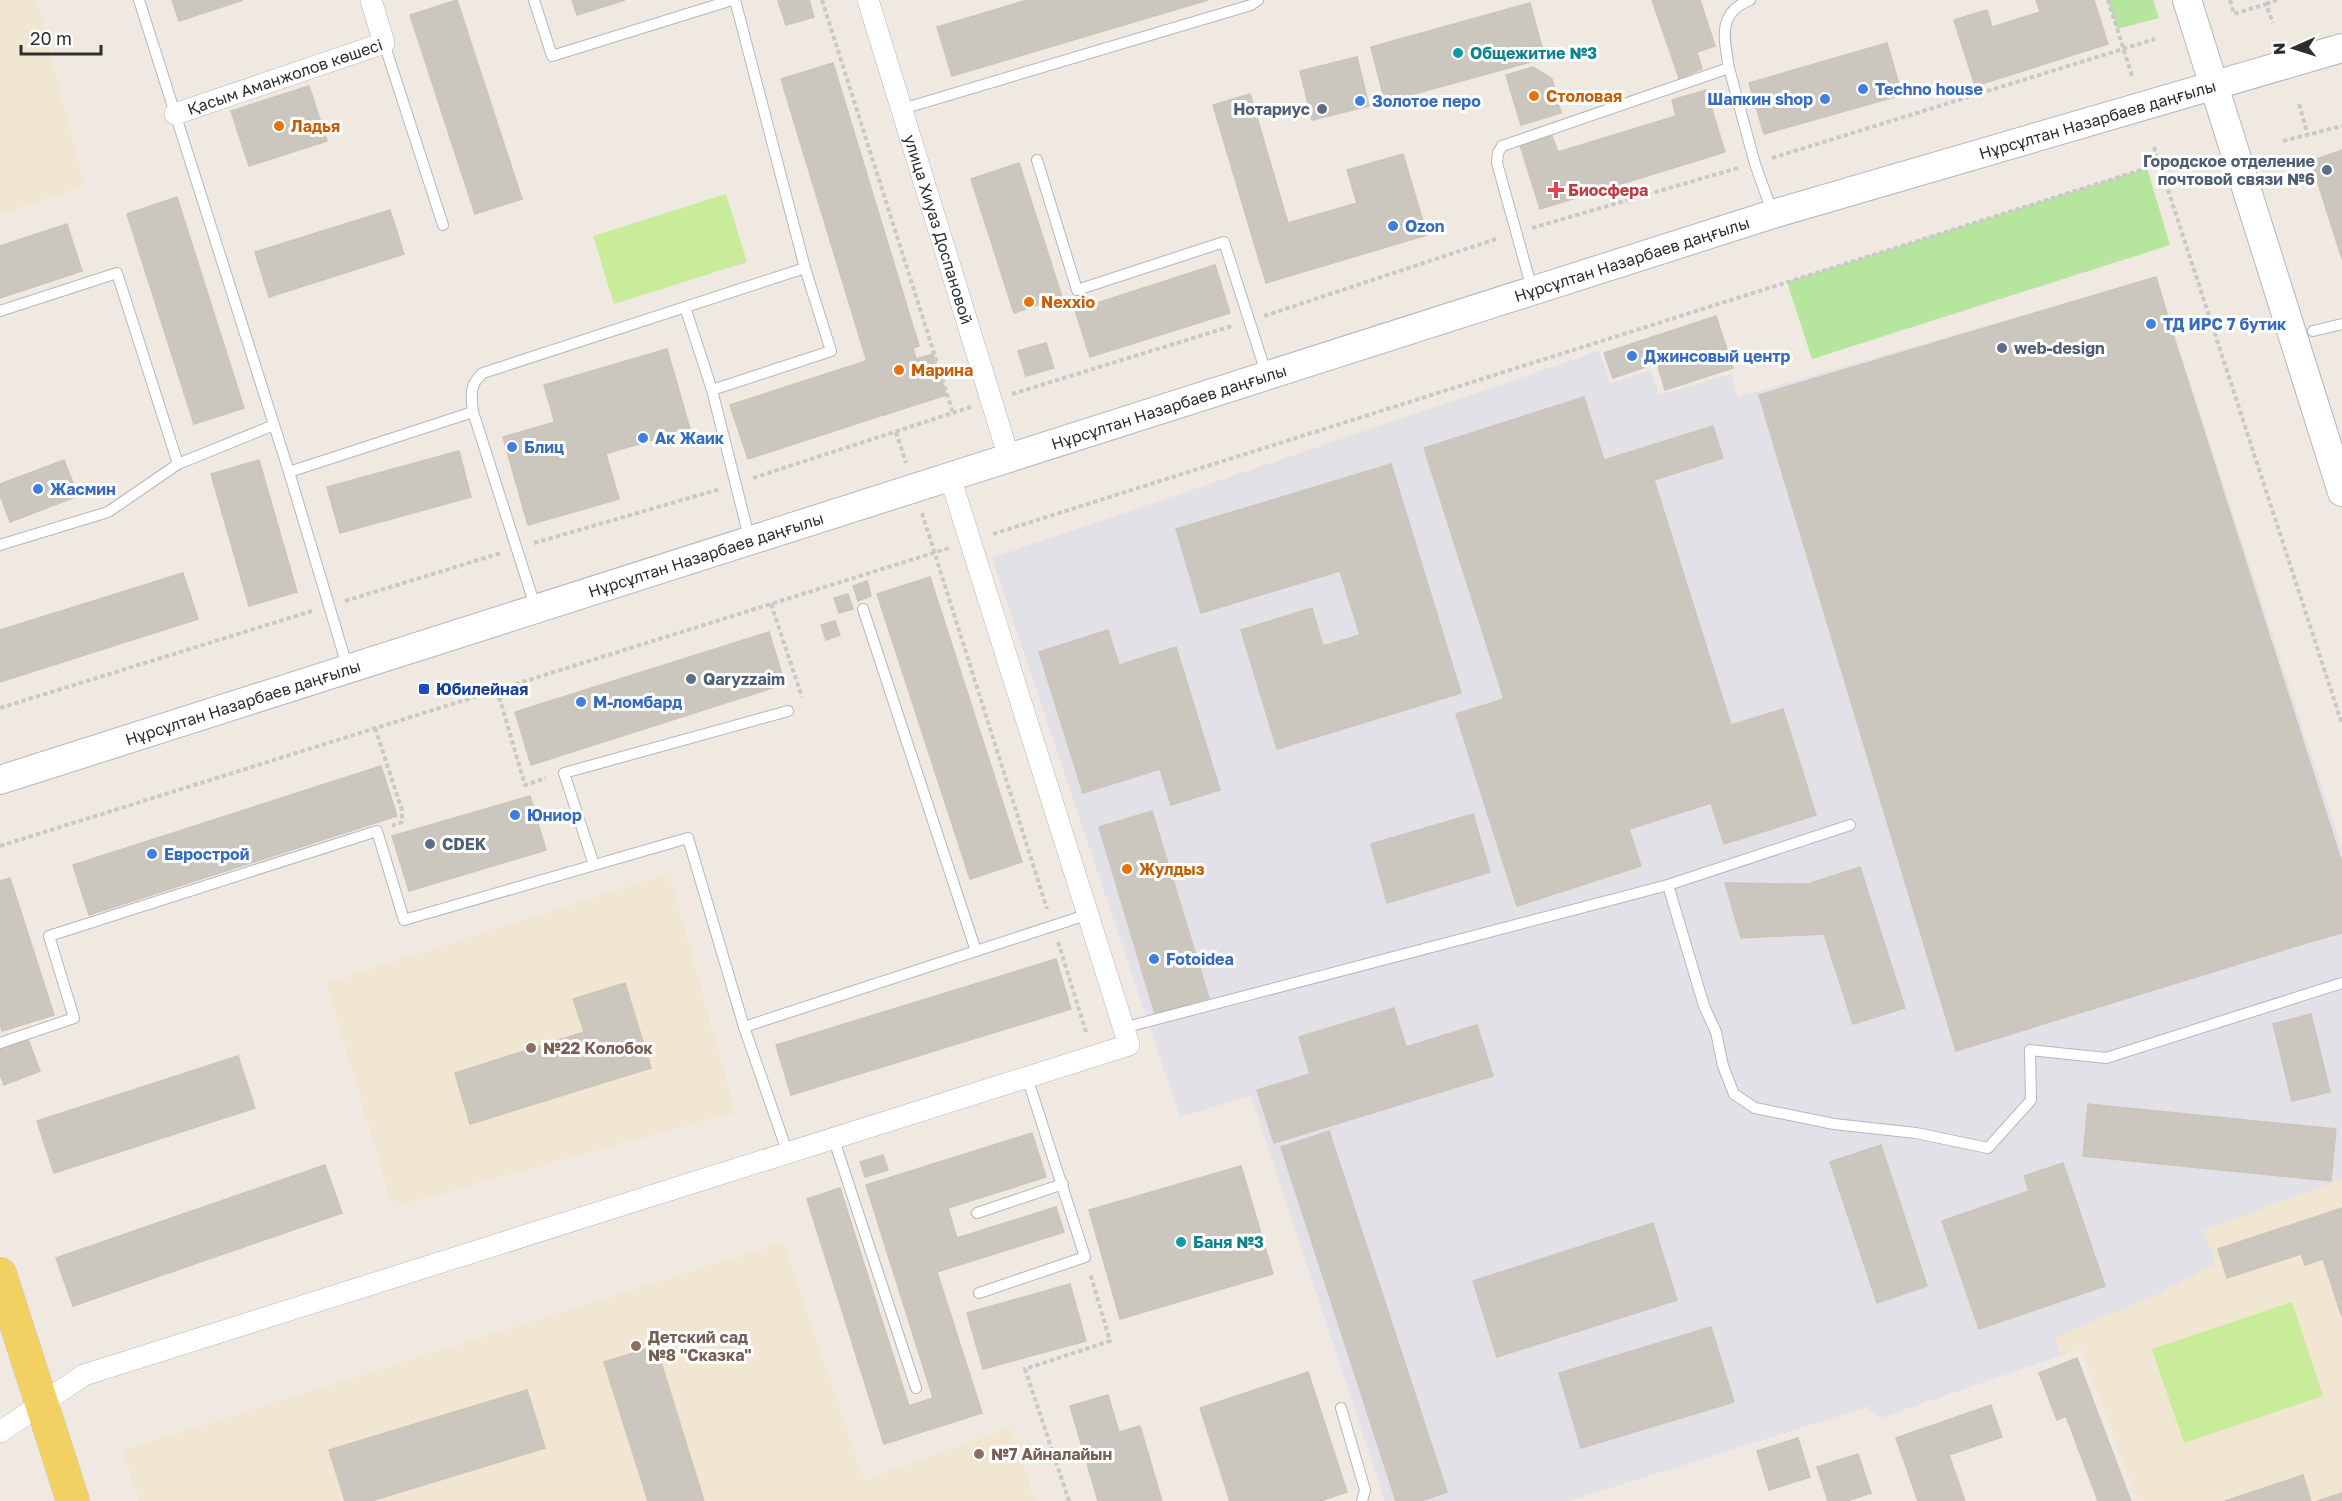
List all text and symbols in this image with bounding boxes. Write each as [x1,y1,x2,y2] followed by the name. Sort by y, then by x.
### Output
[21,18,100,56] scale bar
[2264,18,2324,78] north arrow
[30,27,72,49] text: 20 m
[184,34,385,119] street label: Қасым Аманжолов көшесі
[2269,42,2289,55] text: N
[1470,43,1597,63] place label: Общежитие №3
[1451,46,1465,60] marker: Общежитие №3
[1976,75,2218,163] street label: Нұрсұлтан Назарбаев даңғылы
[1875,79,1983,99] place label: Techno house
[1856,82,1870,96] marker: Techno house
[1546,86,1622,106] place label: Столовая
[1527,89,1541,103] marker: Столовая
[1707,89,1813,109] place label: Шапкин shop
[1372,91,1481,111] place label: Золотое перо
[1818,92,1832,106] marker: Шапкин shop
[1353,94,1367,108] marker: Золотое перо
[1233,99,1310,119] place label: Нотариус
[1315,102,1329,116] marker: Нотариус
[291,116,340,136] place label: Ладья
[272,119,286,133] marker: Ладья
[900,132,977,327] street label: улица Хиуаз Доспановой
[2143,151,2315,189] place label: Городское отделение почтовой связи №6
[2320,163,2334,177] marker: Городское отделение почтовой связи №6
[1568,180,1648,200] place label: Биосфера
[1549,183,1563,197] marker: Биосфера
[1512,212,1752,306] street label: Нұрсұлтан Назарбаев даңғылы
[1405,216,1445,236] place label: Ozon
[1386,219,1400,233] marker: Ozon
[1041,292,1095,312] place label: Nexxio
[1022,295,1036,309] marker: Nexxio
[2163,314,2287,334] place label: ТД ИРС 7 бутик
[2144,317,2158,331] marker: ТД ИРС 7 бутик
[2014,338,2105,358] place label: web-design
[1995,341,2009,355] marker: web-design
[1644,346,1790,366] place label: Джинсовый центр
[1625,349,1639,363] marker: Джинсовый центр
[911,360,973,380] place label: Марина
[1049,360,1289,454] street label: Нұрсұлтан Назарбаев даңғылы
[892,363,906,377] marker: Марина
[655,428,725,448] place label: Ак Жаик
[636,431,650,445] marker: Ак Жаик
[524,437,564,457] place label: Блиц
[505,440,519,454] marker: Блиц
[50,479,116,499] place label: Жасмин
[31,482,45,496] marker: Жасмин
[586,508,826,602] street label: Нұрсұлтан Назарбаев даңғылы
[123,656,363,749] street label: Нұрсұлтан Назарбаев даңғылы
[703,669,785,689] place label: Qaryzzaim
[684,672,698,686] marker: Qaryzzaim
[436,679,528,699] place label: Юбилейная
[417,682,431,696] marker: Юбилейная
[593,692,682,712] place label: М-ломбард
[574,695,588,709] marker: М-ломбард
[527,805,582,825] place label: Юниор
[508,808,522,822] marker: Юниор
[442,834,487,854] place label: CDEK
[423,837,437,851] marker: CDEK
[164,844,249,864] place label: Еврострой
[145,847,159,861] marker: Еврострой
[1139,859,1205,879] place label: Жулдыз
[1120,862,1134,876] marker: Жулдыз
[1166,949,1234,969] place label: Fotoidea
[1147,952,1161,966] marker: Fotoidea
[543,1038,654,1058] place label: №22 Колобок
[524,1041,538,1055] marker: №22 Колобок
[1193,1232,1264,1252] place label: Баня №3
[1174,1235,1188,1249] marker: Баня №3
[648,1327,752,1365] place label: Детский сад №8 "Сказка"
[629,1339,643,1353] marker: Детский сад №8 "Сказка"
[991,1444,1112,1464] place label: №7 Айналайын
[972,1447,986,1461] marker: №7 Айналайын

